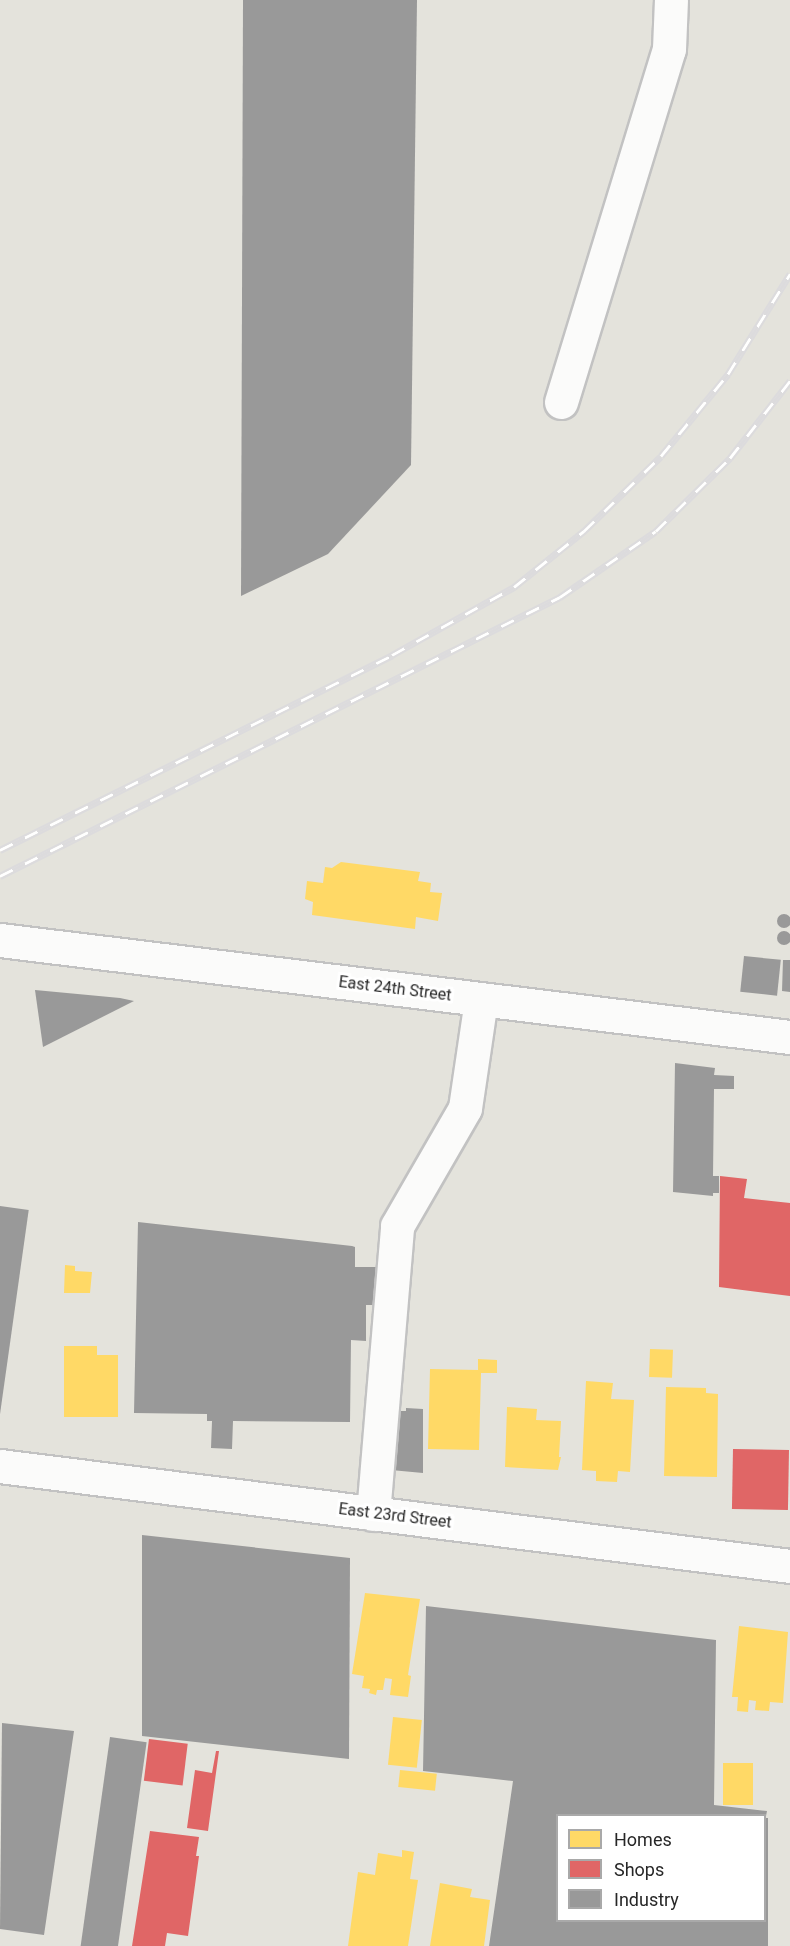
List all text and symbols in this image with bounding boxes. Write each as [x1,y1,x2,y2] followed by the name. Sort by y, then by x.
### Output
[338,973,452,1005] street label: East 24th Street
[337,1500,453,1532] street label: East 23rd Street
[556,1814,766,1922] legend
[614,1829,672,1850] text: Homes
[614,1859,664,1880] text: Shops
[614,1889,679,1910] text: Industry

